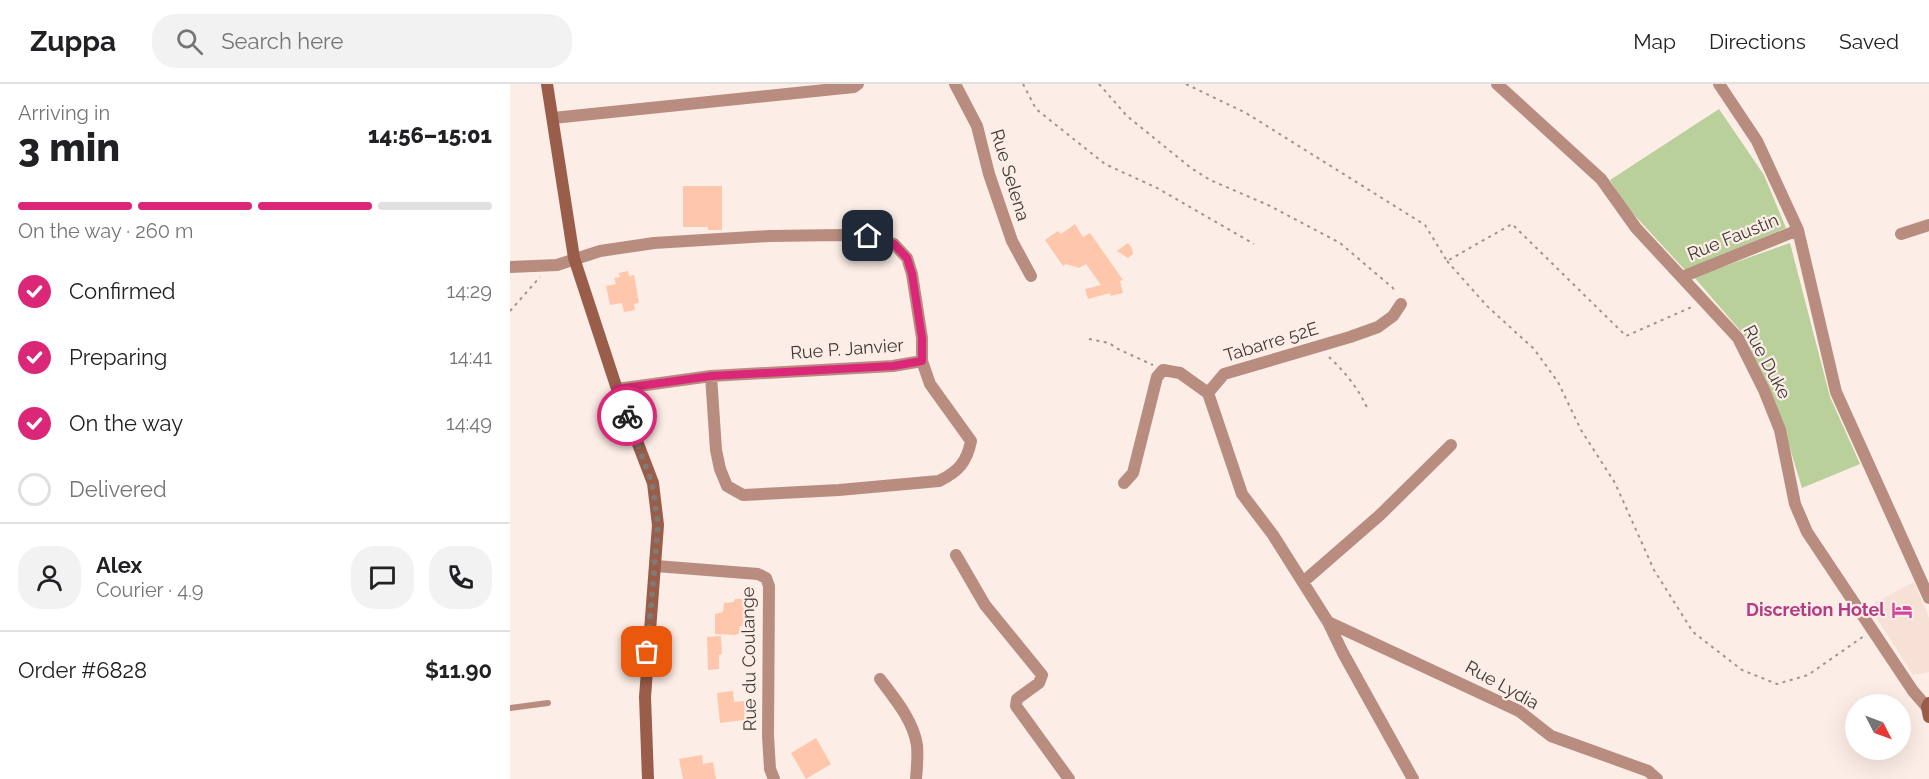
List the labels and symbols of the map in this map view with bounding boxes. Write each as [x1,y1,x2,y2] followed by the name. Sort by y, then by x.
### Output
[987,126,1034,223] street label: Rue Selena
[1684,209,1782,264] street label: Rue Faustin
[842,210,893,261] pin
[1221,317,1321,366] street label: Tabarre 52E
[1739,321,1796,403] street label: Rue Duke
[790,334,905,363] street label: Rue P. Janvier
[597,386,657,446] courier
[737,586,760,731] street label: Rue du Coulange
[1890,598,1914,622] hotel icon: Discretion Hotel
[1746,599,1885,620] place label: Discretion Hotel
[621,626,672,677] pin
[1462,656,1543,713] street label: Rue Lydia
[1845,694,1911,760] north arrow

